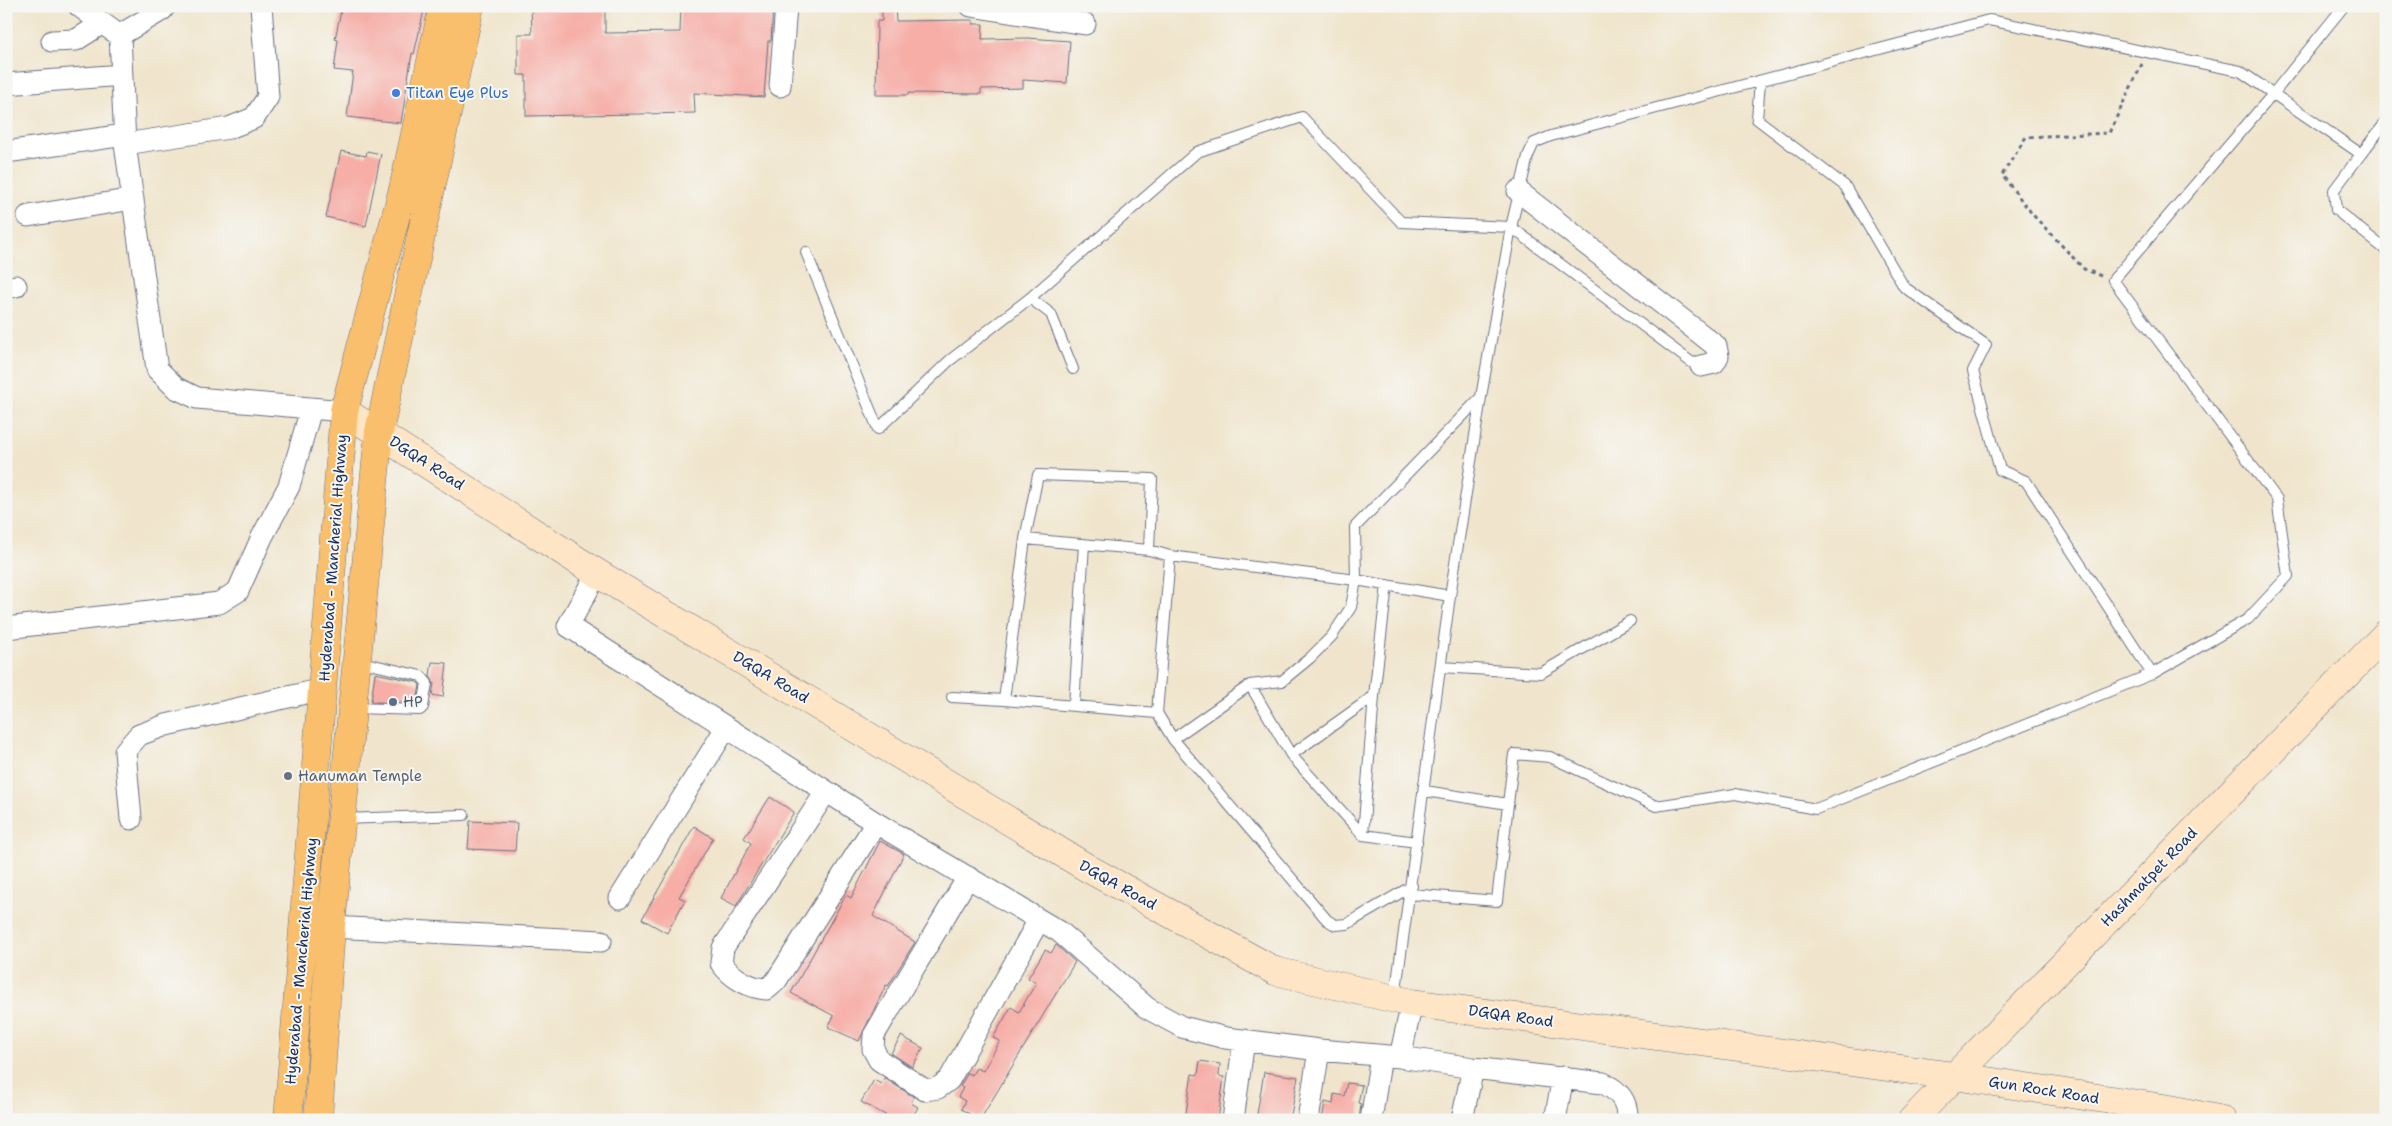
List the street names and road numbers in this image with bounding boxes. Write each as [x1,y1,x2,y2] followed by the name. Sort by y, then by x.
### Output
[386,431,469,495] street label: DGQA Road
[314,434,352,682] street label: Hyderabad - Mancherial Highway
[729,646,813,708] street label: DGQA Road
[2096,823,2202,931] street label: Hashmatpet Road
[280,837,322,1085] street label: Hyderabad - Mancherial Highway
[1076,855,1161,915] street label: DGQA Road
[1467,1000,1555,1032] street label: DGQA Road
[1987,1071,2101,1109] street label: Gun Rock Road

